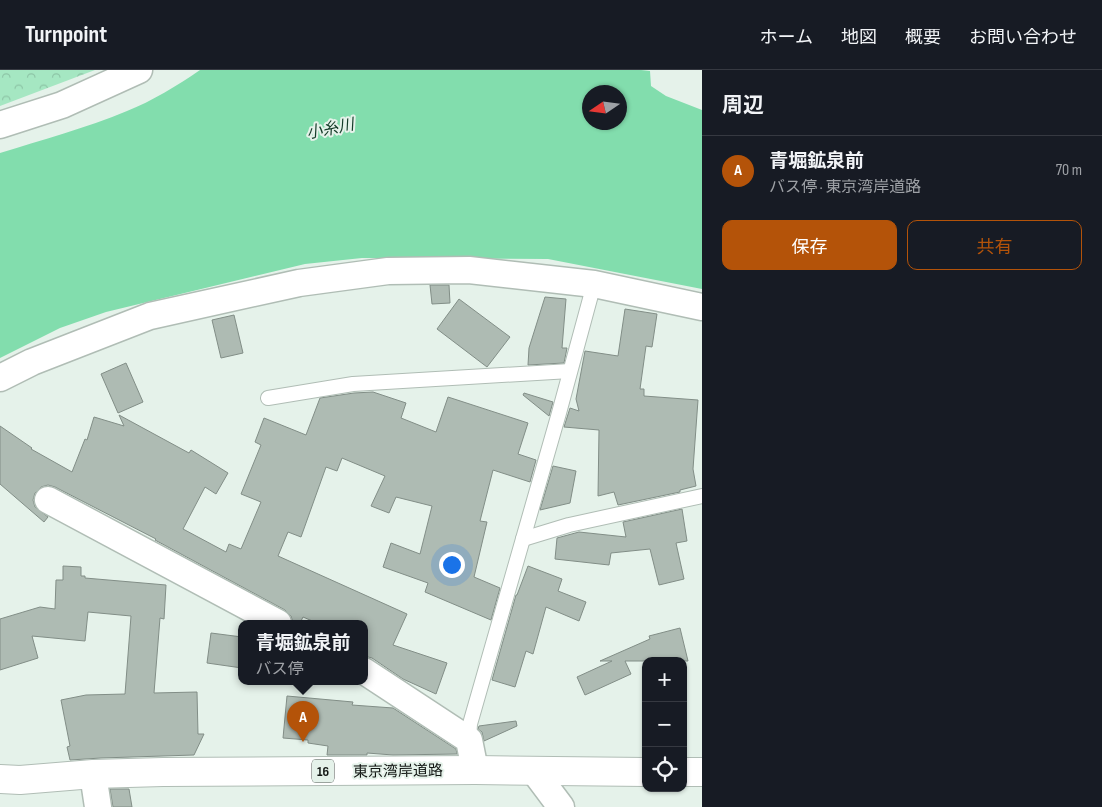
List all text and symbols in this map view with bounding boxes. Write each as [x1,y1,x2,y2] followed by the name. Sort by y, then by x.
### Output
[25,20,107,49] text: Turnpoint
[760,27,813,48] text: ホーム
[841,27,877,48] text: 地図
[905,27,941,48] text: 概要
[969,27,1077,48] text: お問い合わせ
[582,85,627,130] north arrow
[722,93,764,118] text: 周辺
[305,115,358,143] water label: 小糸川
[769,150,864,173] text: 青堀鉱泉前
[734,161,742,180] text: A
[1056,161,1082,180] text: 70 m
[769,178,921,197] text: バス停 · 東京湾岸道路
[722,220,897,270] button: 保存
[907,220,1082,270] button: 共有
[439,552,465,578] your location
[238,620,368,685] popup
[255,632,351,655] text: 青堀鉱泉前
[642,657,687,792] map controls
[642,657,687,702] button: +
[255,660,304,679] text: バス停
[287,701,319,742] pin: A
[642,702,687,747] button: −
[642,747,687,792] button: locate
[312,759,334,782] road number: 16
[353,761,443,782] street label: 東京湾岸道路

